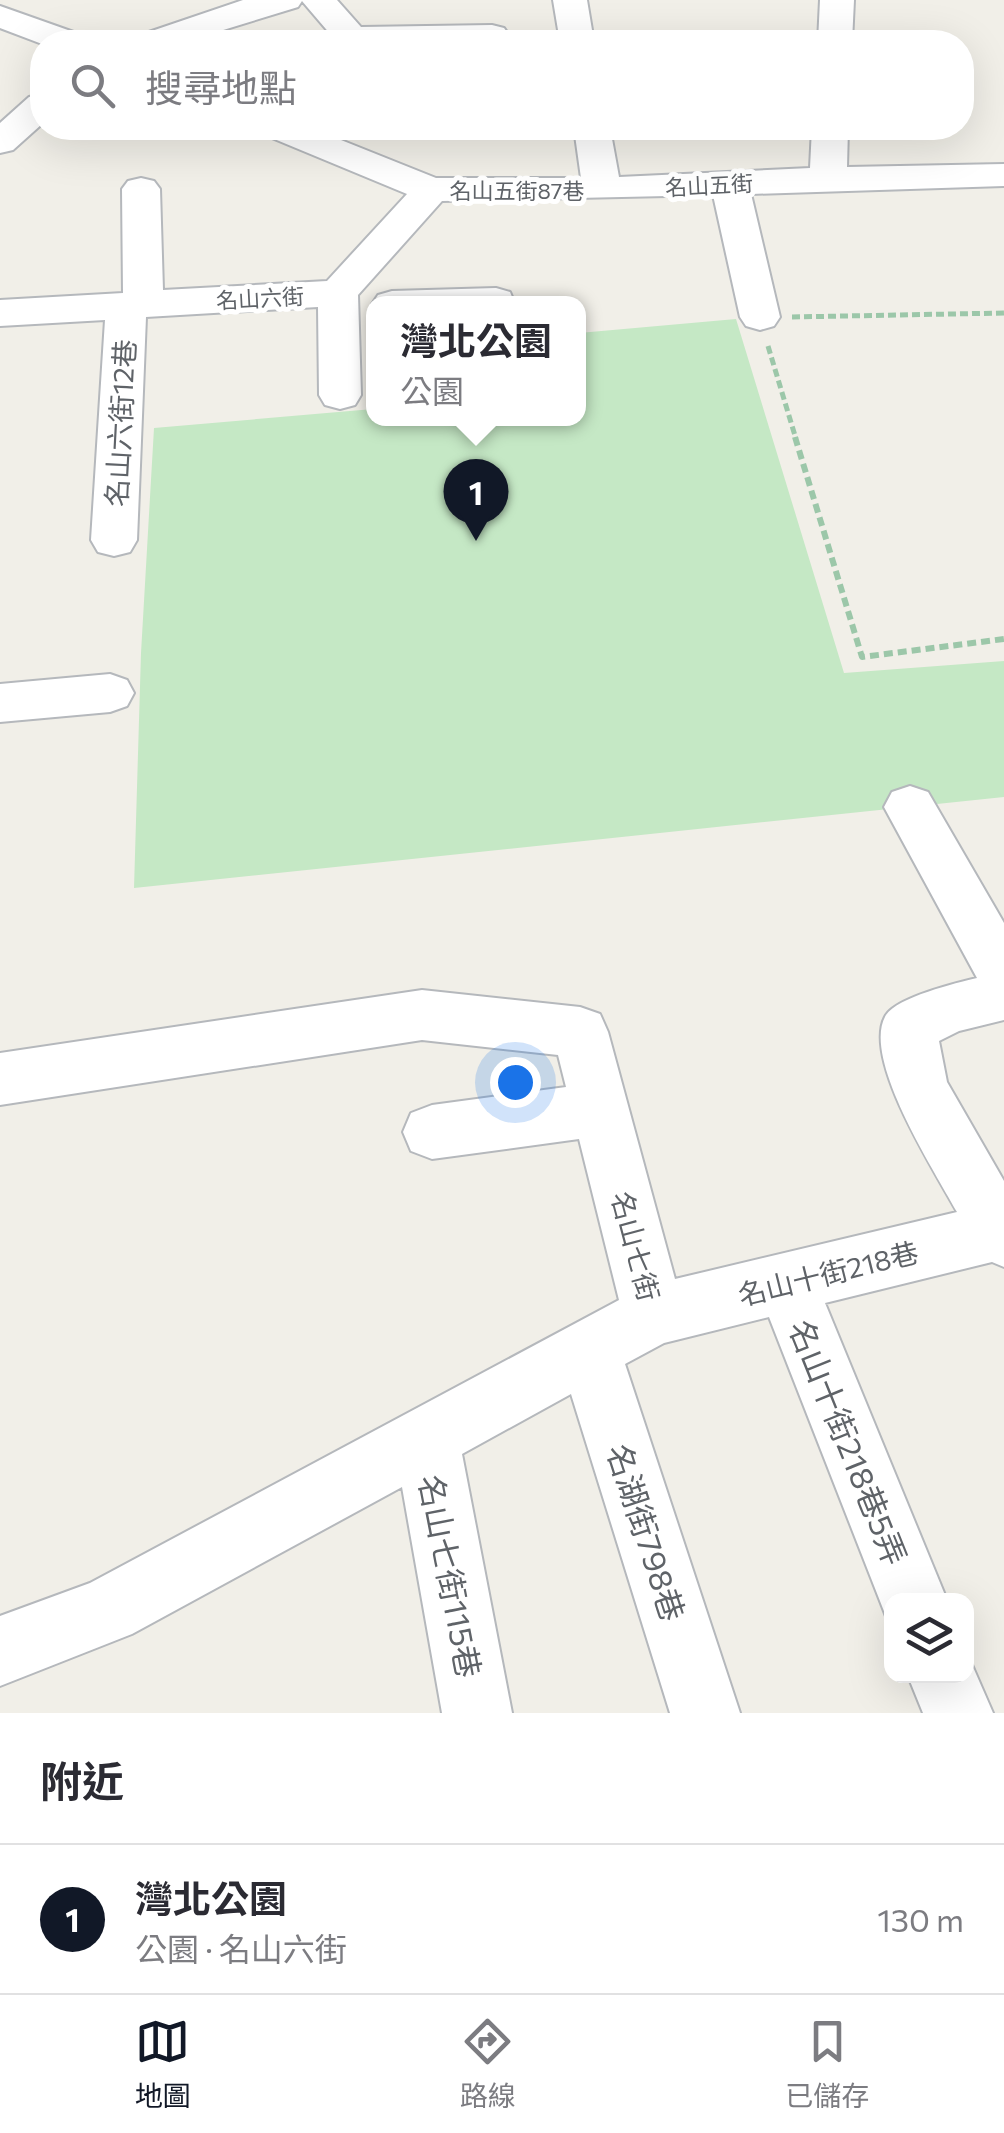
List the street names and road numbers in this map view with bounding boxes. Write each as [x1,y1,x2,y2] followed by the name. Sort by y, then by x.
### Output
[664,169,754,201] street label: 名山五街
[450,177,584,204] street label: 名山五街87巷
[215,282,305,314] street label: 名山六街
[99,338,141,508] street label: 名山六街12巷
[605,1188,667,1304] street label: 名山七街
[734,1234,922,1312] street label: 名山十街218巷
[782,1313,916,1571] street label: 名山十街218巷5弄
[600,1438,694,1626] street label: 名湖街798巷
[412,1471,490,1681] street label: 名山七街115巷

